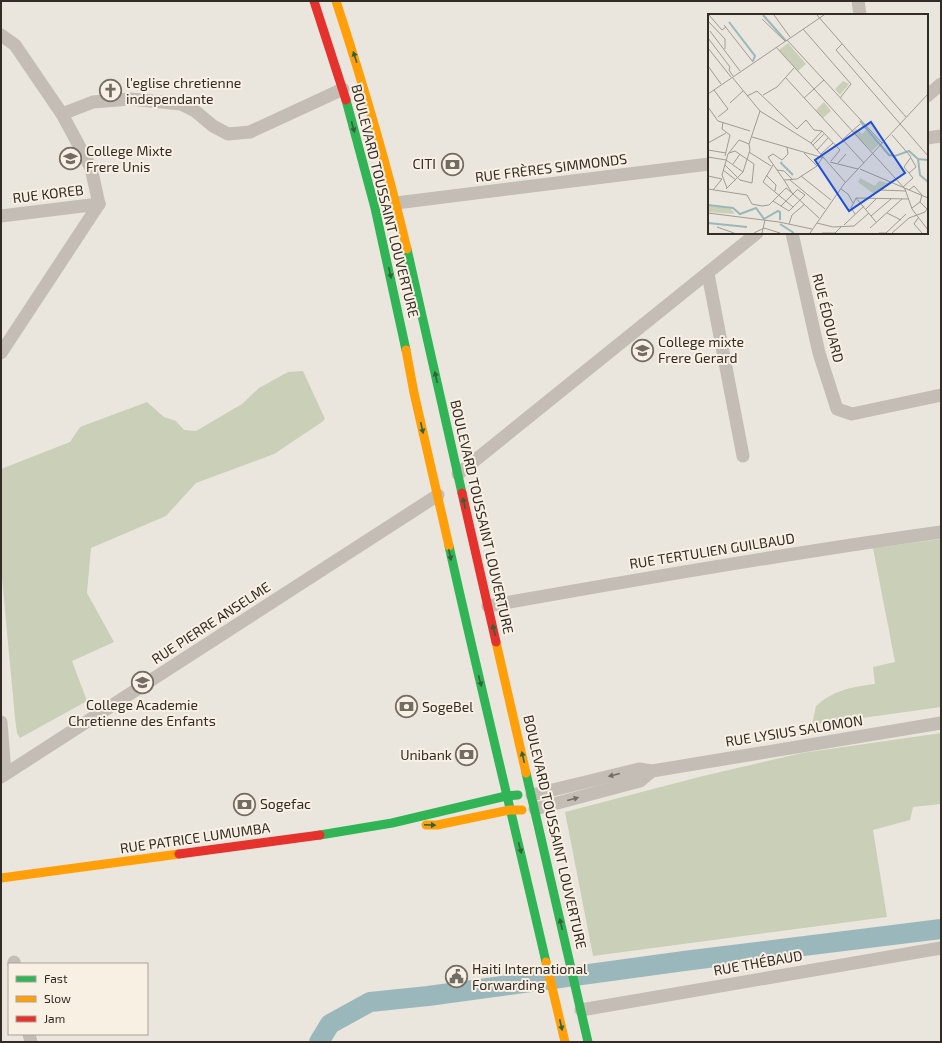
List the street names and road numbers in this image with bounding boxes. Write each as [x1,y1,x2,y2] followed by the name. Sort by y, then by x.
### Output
[348,82,423,319] street label: BOULEVARD TOUSSAINT LOUVERTURE
[474,150,628,185] street label: RUE FRÈRES SIMMONDS
[11,181,84,206] street label: RUE KOREB
[809,271,848,364] street label: RUE ÉDOUARD
[447,398,518,636] street label: BOULEVARD TOUSSAINT LOUVERTURE
[628,529,796,572] street label: RUE TERTULIEN GUILBAUD
[148,578,273,667] street label: RUE PIERRE ANSELME
[724,711,864,750] street label: RUE LYSIUS SALOMON
[520,713,591,951] street label: BOULEVARD TOUSSAINT LOUVERTURE
[119,819,271,856] street label: RUE PATRICE LUMUMBA
[712,946,804,979] street label: RUE THÉBAUD

